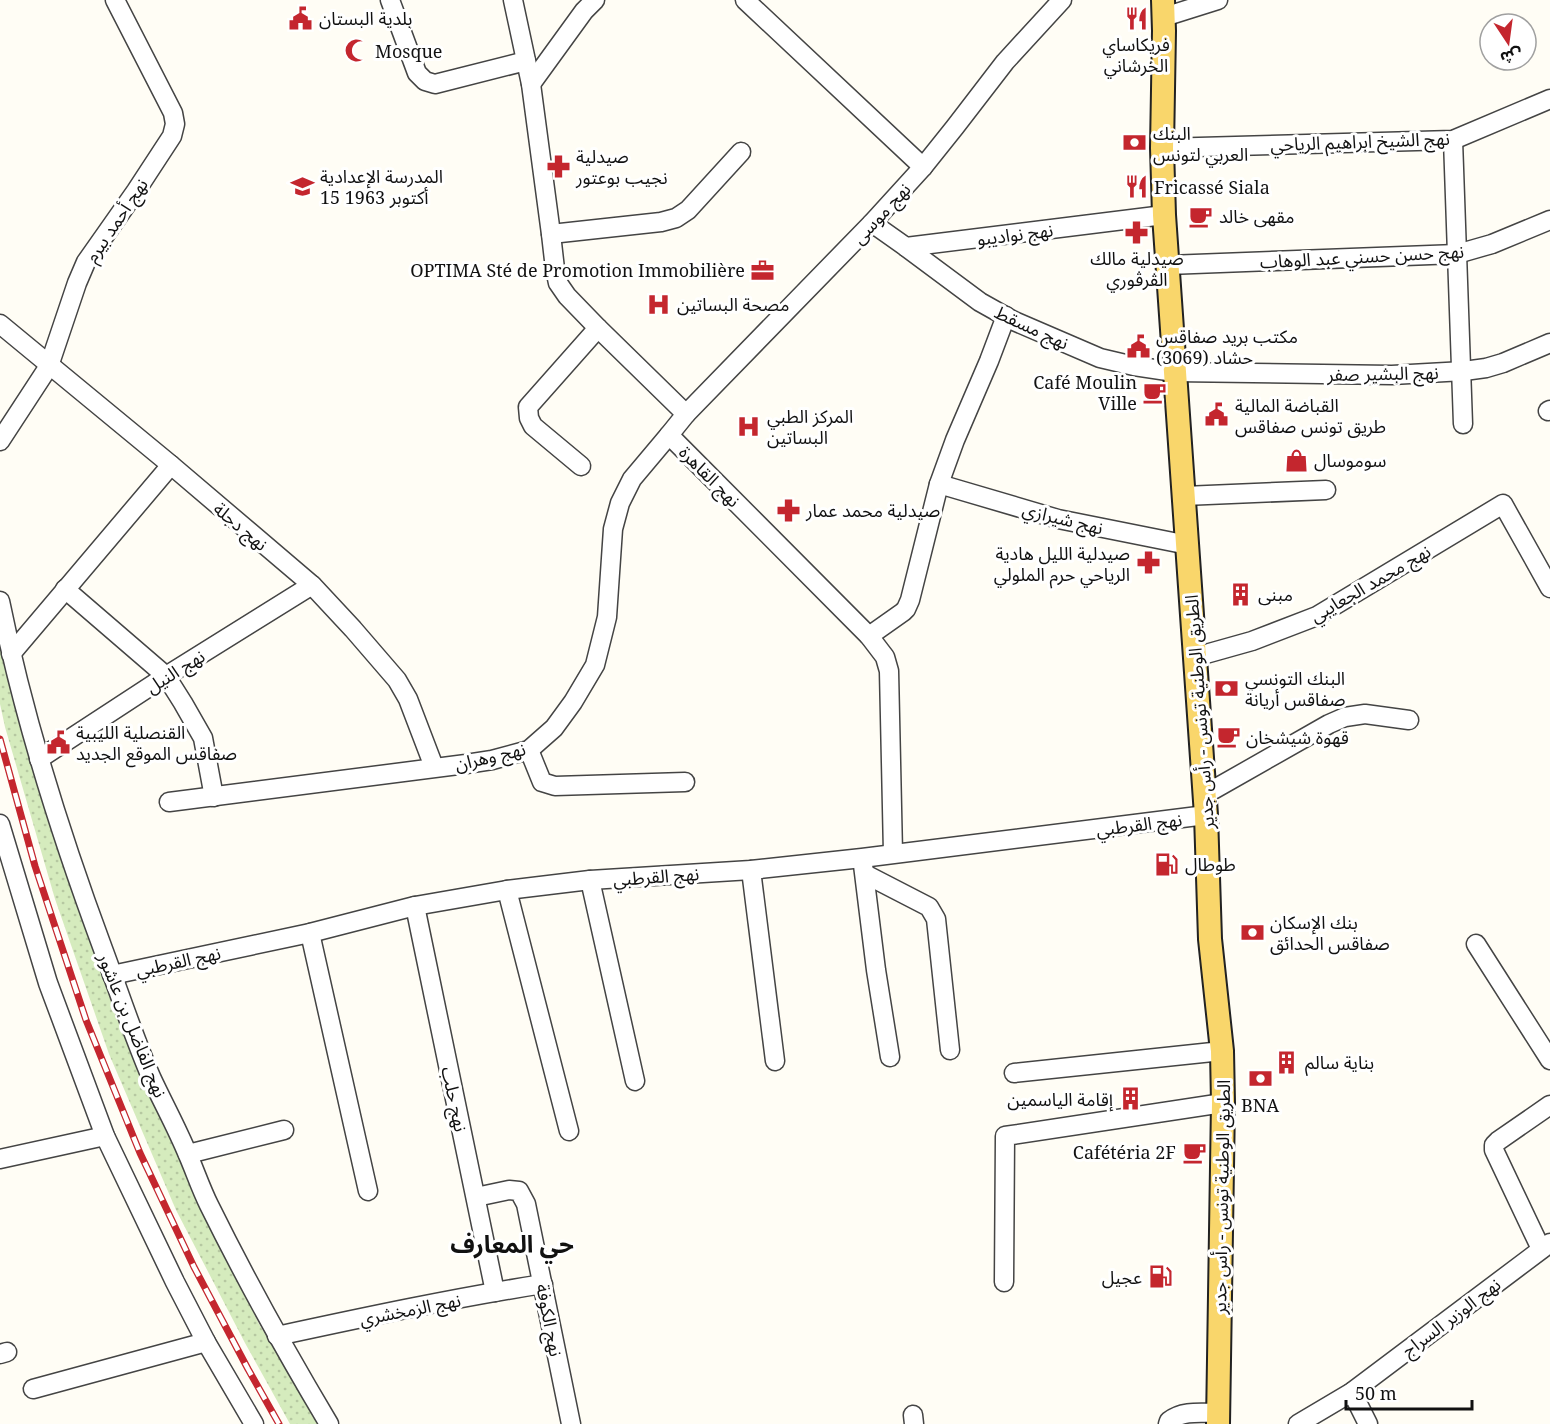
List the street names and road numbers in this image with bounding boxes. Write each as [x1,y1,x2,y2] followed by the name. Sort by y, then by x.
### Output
[1270,126,1450,158] street label: نهج الشيخ ابراهيم الرياحي
[79,173,155,268] street label: نهج أحمد بيرم
[846,177,917,250] street label: نهج موسى
[976,217,1055,253] street label: نهج نواديبو
[1259,239,1465,276] street label: نهج حسن حسني عبد الوهاب
[990,299,1073,356] street label: نهج مسقط
[1326,360,1439,388] street label: نهج البشير صفر
[673,440,746,513] street label: نهج القاهرة
[208,496,273,557] street label: نهج دجلة
[1020,496,1106,542] street label: نهج شيرازي
[1305,539,1436,629] street label: نهج محمد الجعايبي
[1179,594,1219,831] street label: الطريق الوطنية تونس - رأس جدير
[141,644,210,700] street label: نهج النيل
[452,736,528,778] street label: نهج وهران
[1095,807,1184,843] street label: نهج القرطبي
[612,861,700,893] street label: نهج القرطبي
[133,940,223,984] street label: نهج القرطبي
[91,948,173,1101] street label: نهج الفاضل بن عاشور
[434,1064,474,1134] street label: نهج حلب
[1207,1079,1235,1316] street label: الطريق الوطنية تونس - رأس جدير
[1397,1272,1506,1364] street label: نهج الوزير السراج
[529,1282,569,1359] street label: نهج الكوفة
[357,1287,463,1333] street label: نهج الزمخشري

